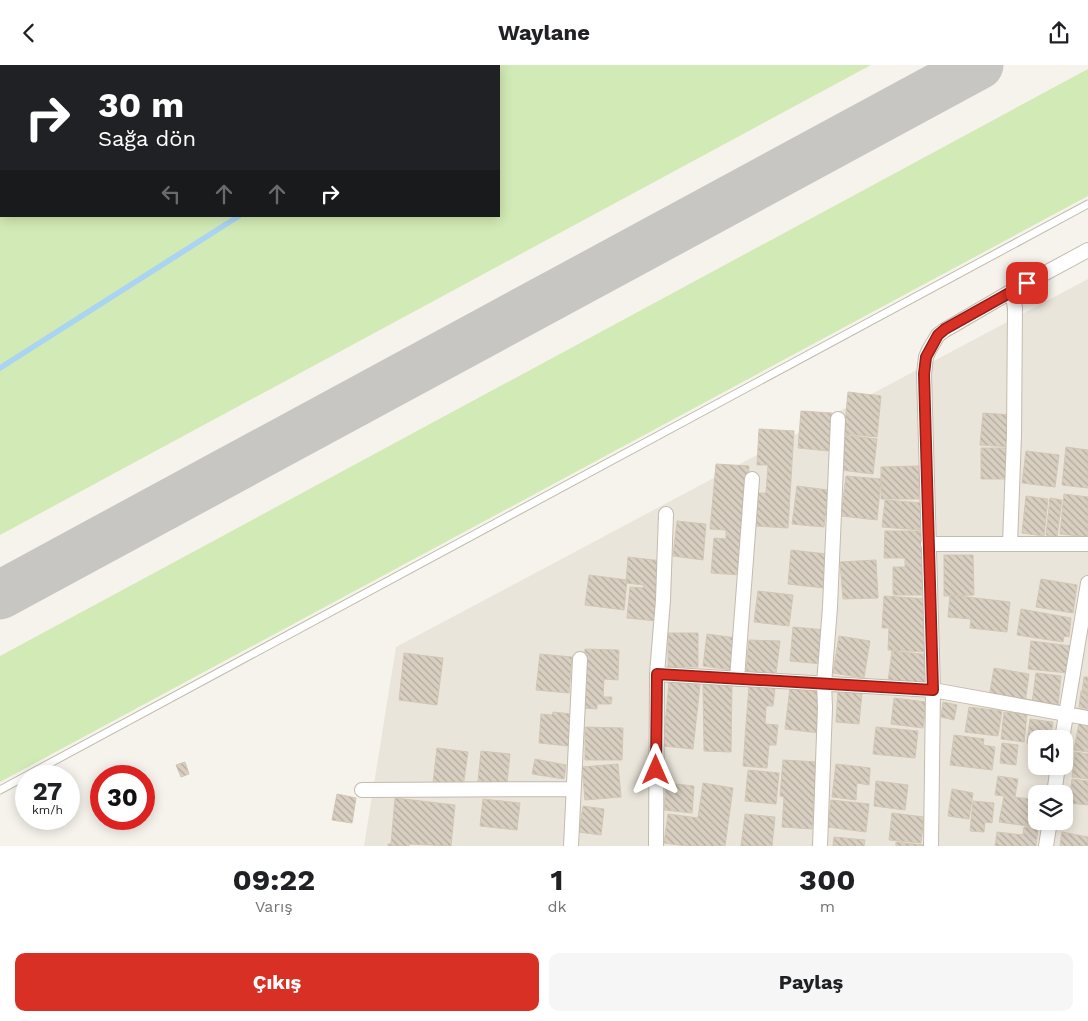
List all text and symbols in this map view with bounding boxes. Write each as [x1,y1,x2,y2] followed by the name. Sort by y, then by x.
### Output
[15,19,43,47] icon: back
[1045,19,1073,47] icon: share
[498,20,590,45] text: Waylane
[98,84,184,126] text: 30 m
[15,85,80,150] icon: right
[98,126,196,151] text: Sağa dön
[157,180,185,208] icon: left
[210,180,238,208] icon: ahead
[263,180,291,208] icon: ahead
[316,180,344,208] icon: right
[1006,262,1048,304] pin
[1013,269,1041,297] icon: arrive
[1028,730,1073,830] map controls
[1028,730,1073,775] button: sound
[629,743,681,795] position arrow
[90,765,155,830] speed limit sign: 30
[33,777,62,806] text: 27
[1028,785,1073,830] button: layers
[32,803,63,817] text: km/h
[232,862,315,897] text: 09:22
[551,862,564,897] text: 1
[799,862,856,897] text: 300
[255,897,293,916] text: Varış
[548,897,567,916] text: dk
[820,897,835,916] text: m
[15,953,539,1011] button: Çıkış
[549,953,1073,1011] button: Paylaş

